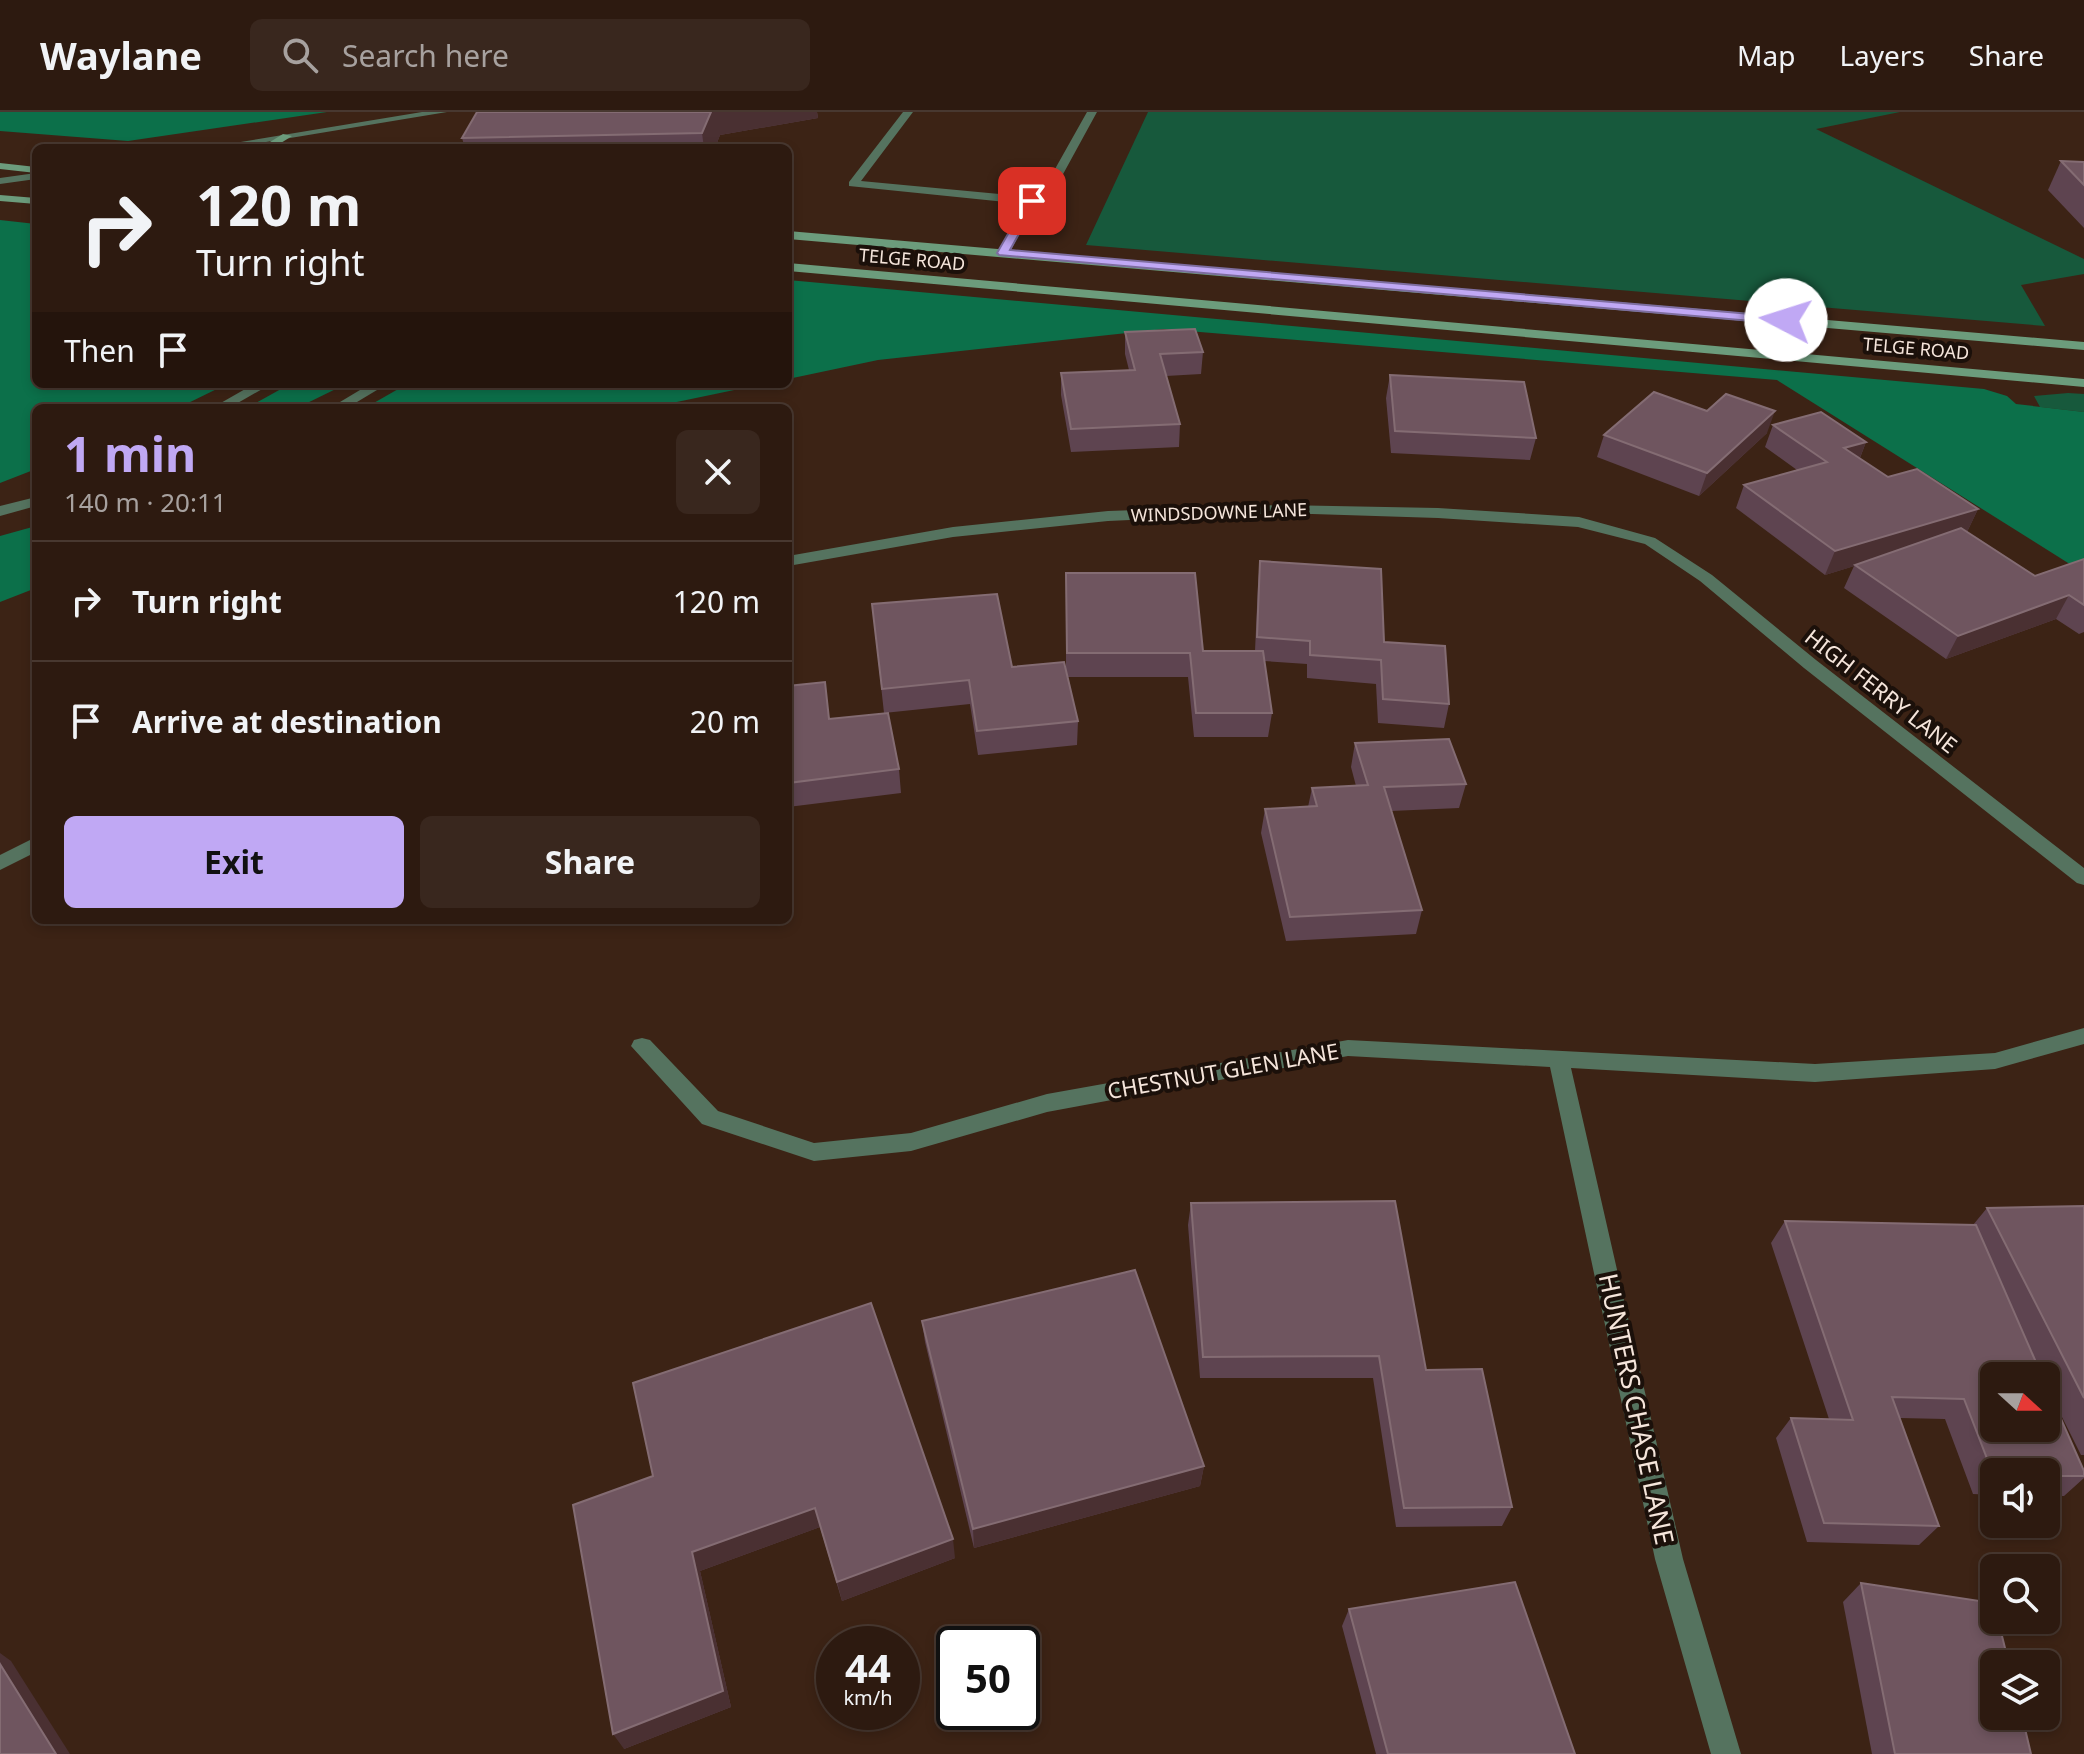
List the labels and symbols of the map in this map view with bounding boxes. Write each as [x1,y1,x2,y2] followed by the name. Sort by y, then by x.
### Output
[998,167,1066,235] pin
[858,242,966,276] street label: TELGE ROAD
[1744,278,1828,362] position arrow
[1862,331,1970,365] street label: TELGE ROAD
[1130,497,1307,527] street label: WINDSDOWNE LANE
[1799,621,1964,759] street label: HIGH FERRY LANE
[1105,1035,1341,1105] street label: CHESTNUT GLEN LANE
[1591,1270,1683,1548] street label: HUNTERS CHASE LANE
[1980,1362,2060,1442] north arrow
[936,1626,1040,1730] speed limit sign: 50

